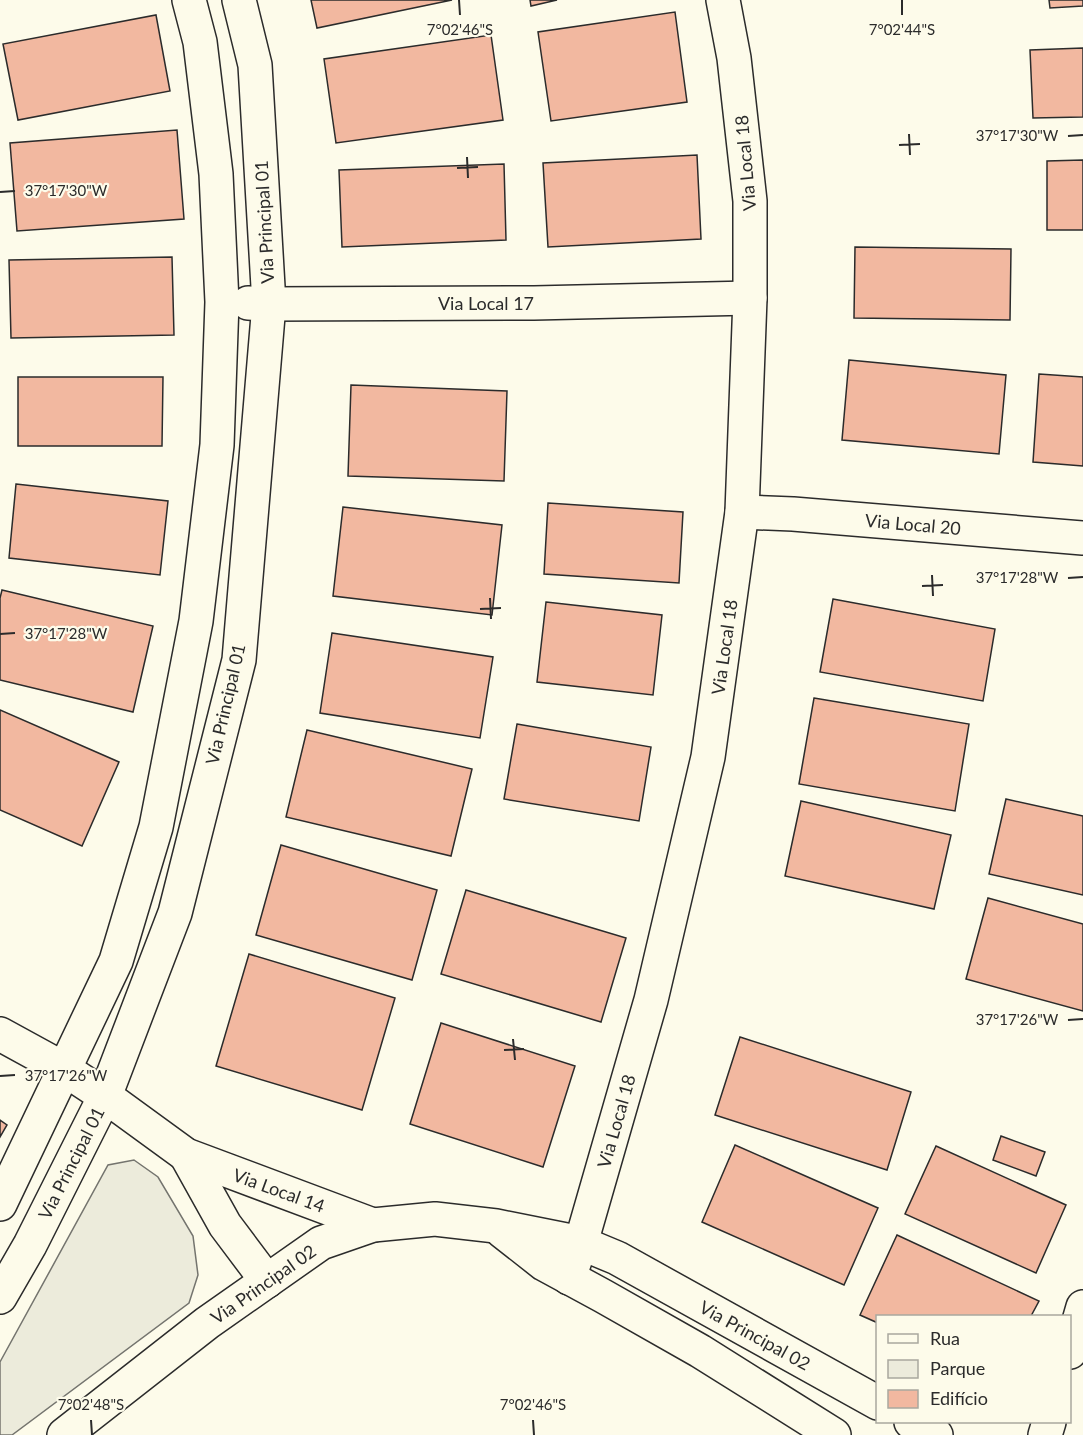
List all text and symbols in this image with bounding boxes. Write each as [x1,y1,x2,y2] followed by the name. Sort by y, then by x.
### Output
[427,20,493,38] text: 7°02'46"S
[869,20,935,38] text: 7°02'44"S
[730,114,760,212] street label: Via Local 18
[976,126,1059,144] text: 37°17'30"W
[250,160,278,284] street label: Via Principal 01
[25,181,108,199] text: 37°17'30"W
[438,292,534,314] street label: Via Local 17
[864,509,962,539] street label: Via Local 20
[976,568,1059,586] text: 37°17'28"W
[706,598,742,696] street label: Via Local 18
[25,624,108,642] text: 37°17'28"W
[200,641,250,767] street label: Via Principal 01
[976,1010,1059,1028] text: 37°17'26"W
[25,1066,108,1084] text: 37°17'26"W
[592,1072,640,1170] street label: Via Local 18
[33,1103,109,1223] street label: Via Principal 01
[230,1163,328,1217] street label: Via Local 14
[206,1240,320,1328] street label: Via Principal 02
[696,1295,814,1375] street label: Via Principal 02
[876,1315,1071,1423] legend
[930,1327,960,1349] text: Rua
[930,1357,985,1379] text: Parque
[930,1387,988,1409] text: Edifício
[58,1395,124,1413] text: 7°02'48"S
[500,1395,566,1413] text: 7°02'46"S

